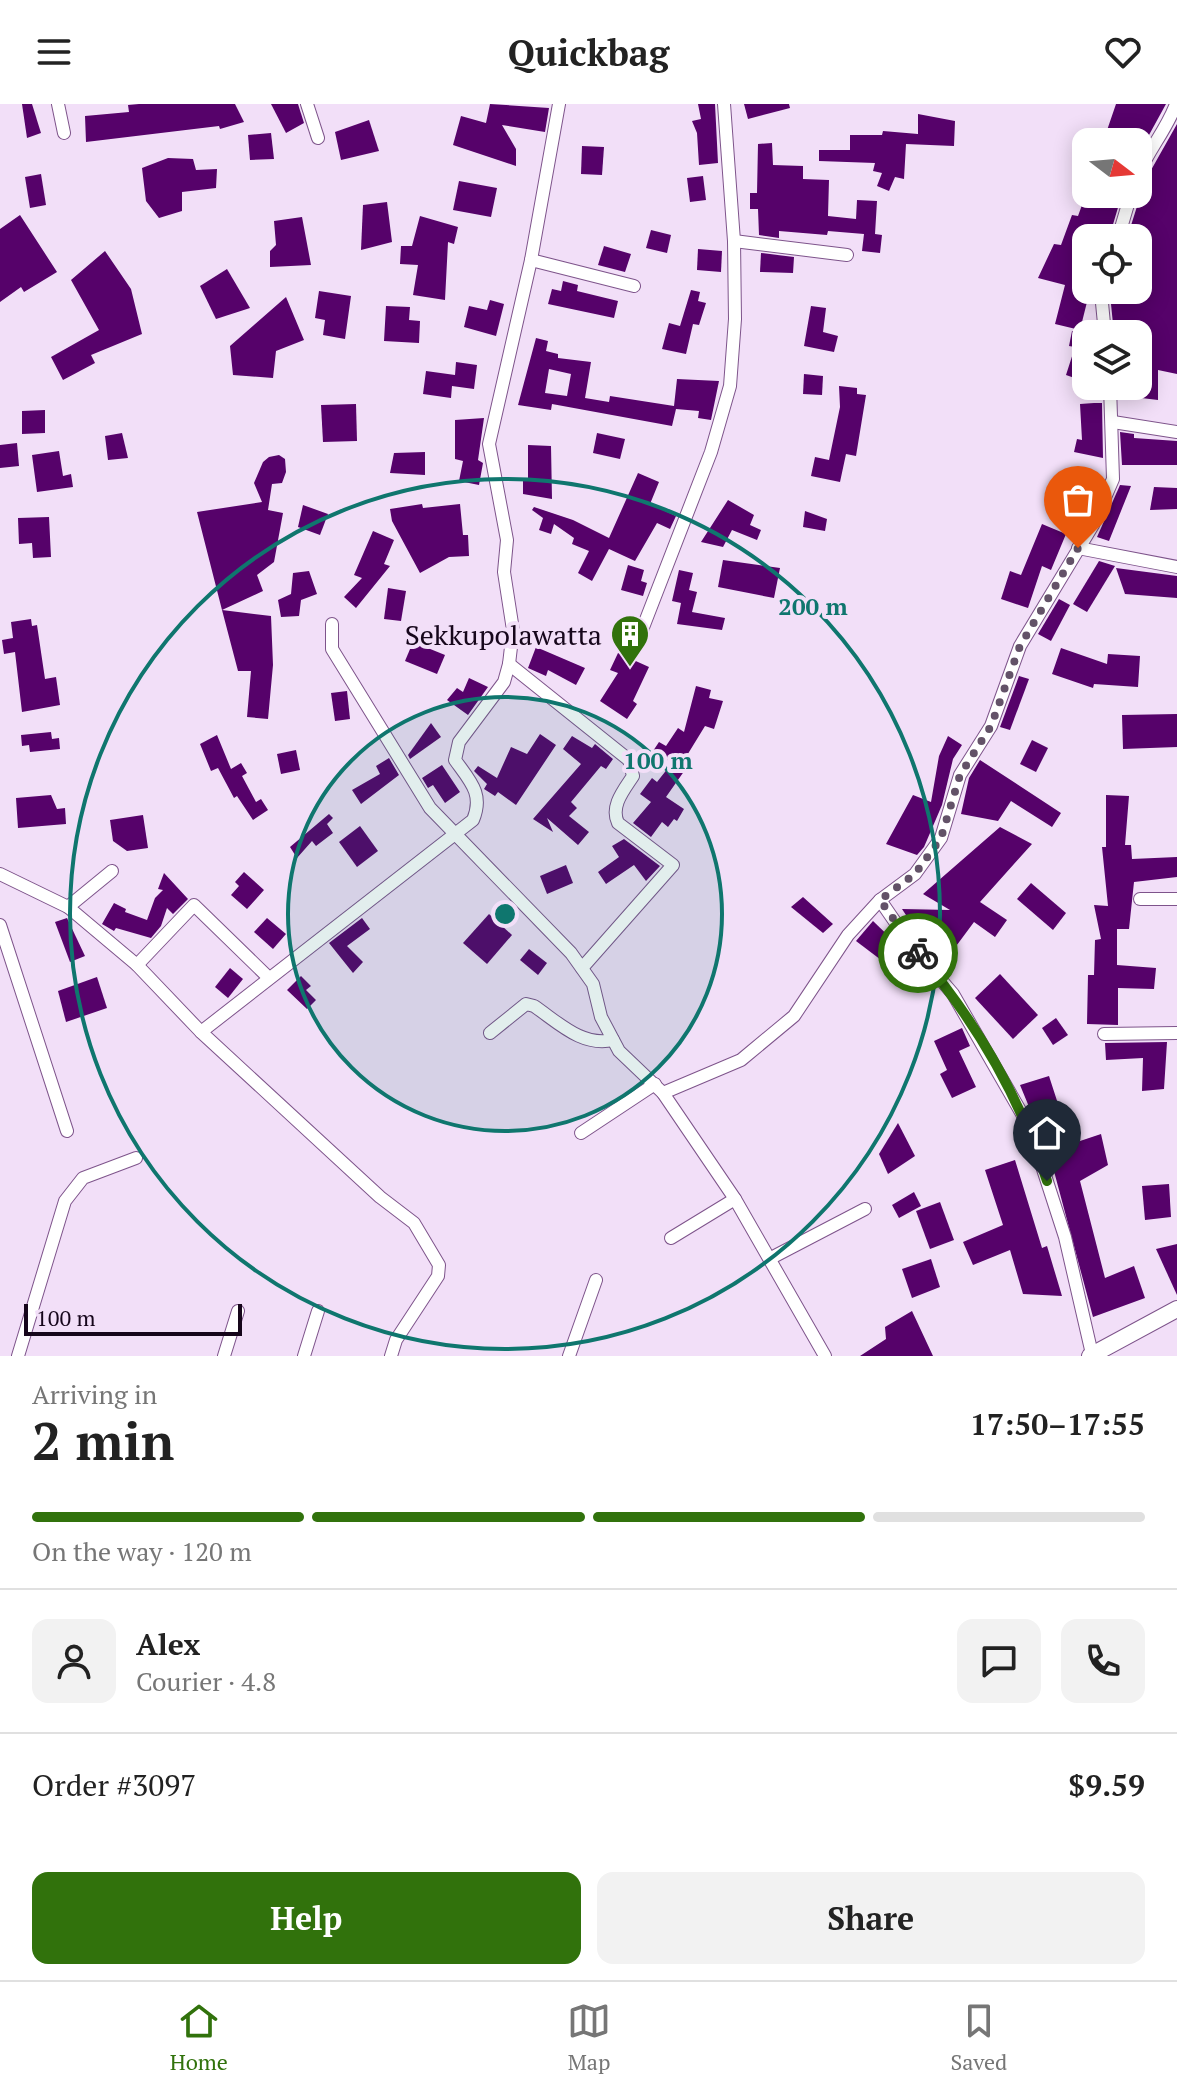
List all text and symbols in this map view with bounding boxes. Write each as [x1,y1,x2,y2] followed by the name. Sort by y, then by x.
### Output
[508,29,669,76] text: Quickbag
[32,30,76,74] icon: menu
[1101,30,1145,74] icon: heart
[1072,128,1152,208] north arrow
[1072,128,1152,400] map controls
[1072,224,1152,304] button: locate
[1072,320,1152,400] button: layers
[1044,466,1112,548] pin
[1056,478,1100,522] icon: bag
[778,590,848,622] text: 200 m
[609,613,651,668] building icon: Sekkupolawatta
[405,616,602,653] place label: Sekkupolawatta
[623,744,693,776] text: 100 m
[491,900,519,928] centre of rings
[878,913,958,993] courier
[896,931,940,975] icon: bike
[1013,1099,1081,1181] pin
[1025,1111,1069,1155] icon: home
[24,1300,242,1336] scale bar
[36,1303,96,1332] text: 100 m
[32,1377,157,1411] text: Arriving in
[970,1404,1145,1444] text: 17:50–17:55
[32,1406,174,1475] text: 2 min
[32,1534,252,1568] text: On the way · 120 m
[32,1619,116,1703] button: person
[957,1619,1041,1703] button: chat
[1061,1619,1145,1703] button: phone
[136,1624,200,1664] text: Alex
[136,1664,276,1698] text: Courier · 4.8
[32,1765,196,1805] text: Order #3097
[1068,1765,1145,1805] text: $9.59
[32,1872,581,1964] button: Help
[597,1872,1145,1964] button: Share
[170,1999,228,2076] tab: Home
[567,1999,611,2076] tab: Map
[950,1999,1007,2076] tab: Saved

